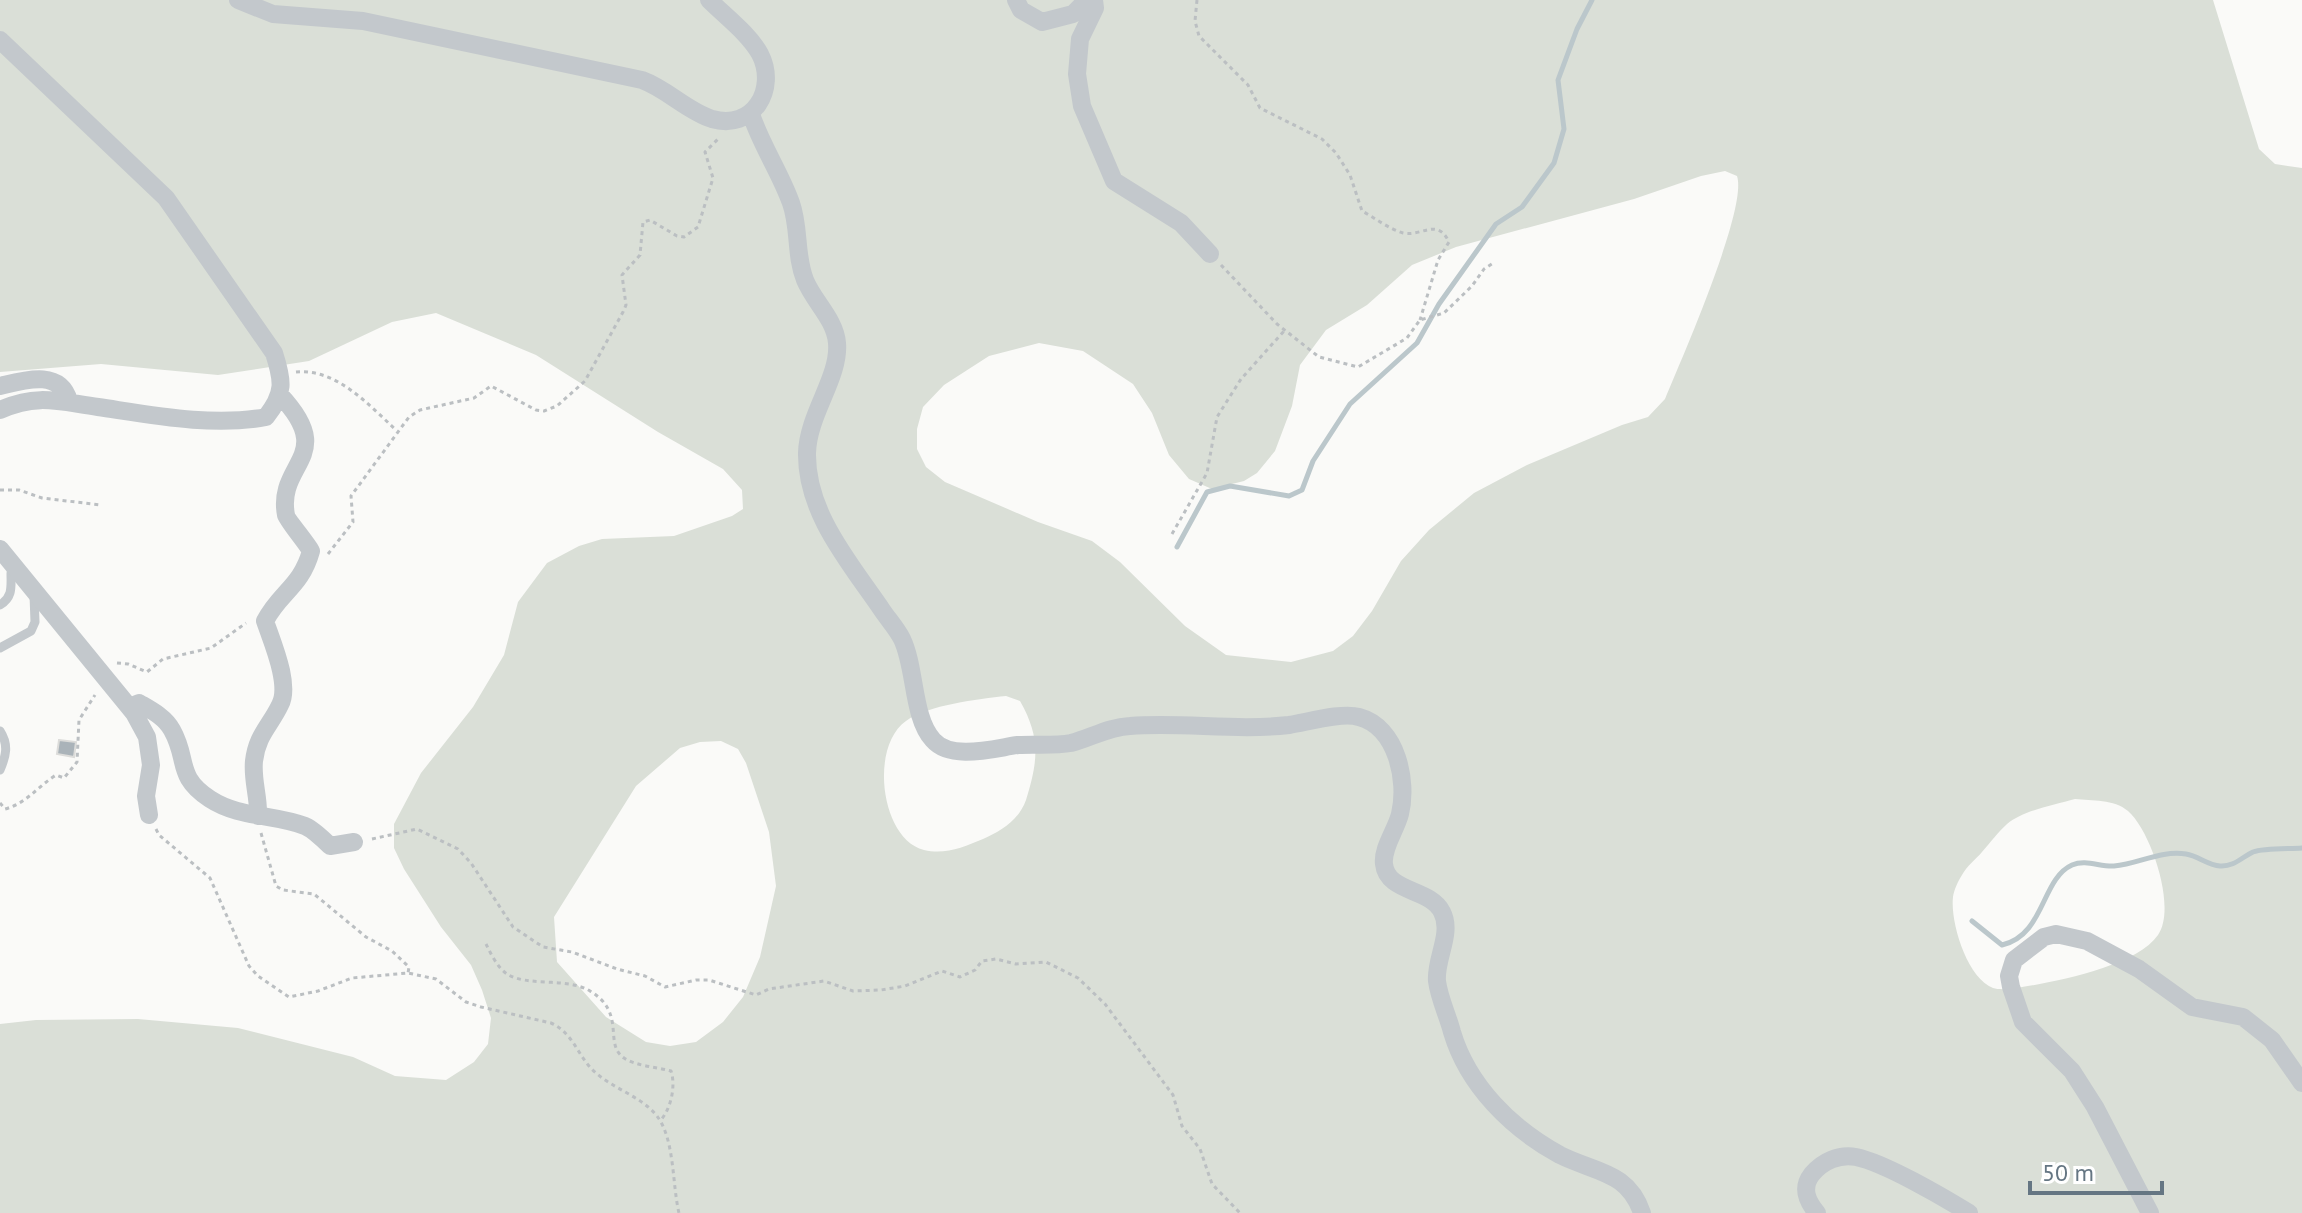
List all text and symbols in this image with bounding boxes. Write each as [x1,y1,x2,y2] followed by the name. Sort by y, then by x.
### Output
[2030,1145,2162,1195] scale bar
[2042,1157,2094,1188] text: 50 m

